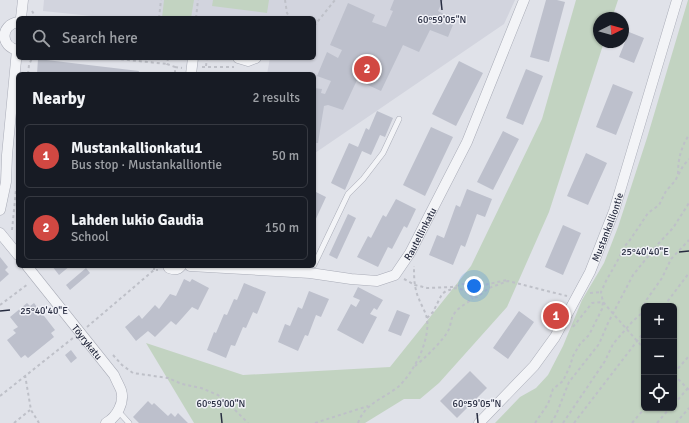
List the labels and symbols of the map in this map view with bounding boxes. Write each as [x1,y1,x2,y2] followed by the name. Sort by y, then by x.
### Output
[593,12,629,48] north arrow
[418,14,466,26] text: 60°59'05"N
[354,54,380,84] pin: 2
[590,191,626,263] street label: Mustankalliontie
[402,206,439,263] street label: Rautellinkatu
[621,246,669,258] text: 25°40'40"E
[464,276,484,296] your location
[543,301,569,331] pin: 1
[20,305,68,317] text: 25°40'40"E
[69,322,104,363] street label: Töyrykatu
[197,398,245,410] text: 60°59'00"N
[453,398,501,410] text: 60°59'05"N

